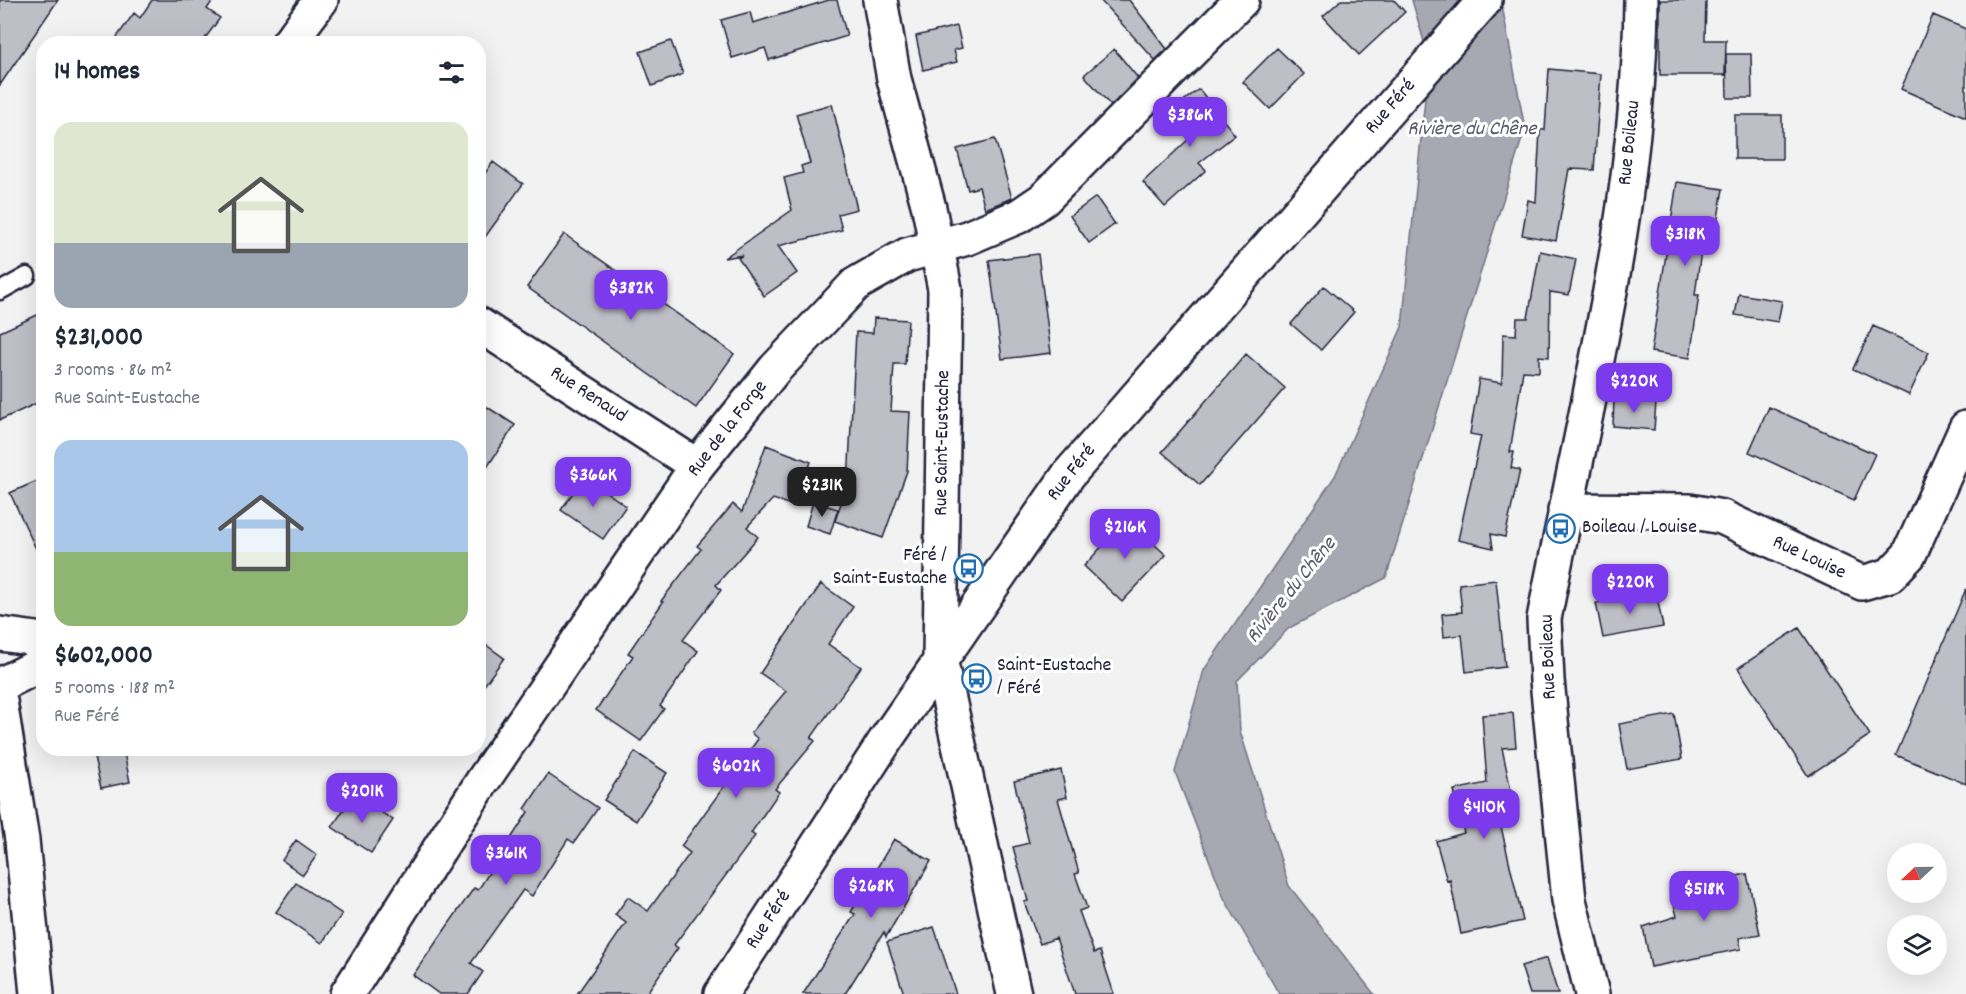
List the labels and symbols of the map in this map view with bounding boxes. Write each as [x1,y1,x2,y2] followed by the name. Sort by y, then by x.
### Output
[1359,73,1423,141] street label: Rue Féré
[1148,97,1232,148] pin: $386K
[1612,99,1648,187] street label: Rue Boileau
[1407,115,1538,145] water label: Rivière du Chêne
[1643,216,1727,267] pin: $318K
[589,270,673,321] pin: $382K
[544,360,632,430] street label: Rue Renaud
[1592,363,1676,414] pin: $220K
[928,370,958,516] street label: Rue Saint-Eustache
[681,375,775,483] street label: Rue de la Forge
[1041,439,1103,507] street label: Rue Féré
[551,457,635,508] pin: $366K
[780,467,864,518] pin: $231K
[1083,509,1167,560] pin: $216K
[1545,512,1577,544] bus stop icon: Boileau / Louise
[1582,514,1697,542] place label: Boileau / Louise
[1768,529,1851,587] street label: Rue Louise
[1240,530,1345,651] water label: Rivière du Chêne
[833,542,947,593] place label: Féré / Saint-Eustache
[952,552,984,584] bus stop icon: Féré / Saint-Eustache
[1588,564,1672,615] pin: $220K
[1534,614,1564,700] street label: Rue Boileau
[997,652,1111,703] place label: Saint-Eustache / Féré
[960,662,992,694] bus stop icon: Saint-Eustache / Féré
[694,748,778,799] pin: $602K
[320,773,404,824] pin: $201K
[1442,789,1526,840] pin: $410K
[464,835,548,886] pin: $361K
[1887,843,1947,903] north arrow
[829,868,913,919] pin: $268K
[1662,871,1746,922] pin: $518K
[739,885,799,955] street label: Rue Féré

